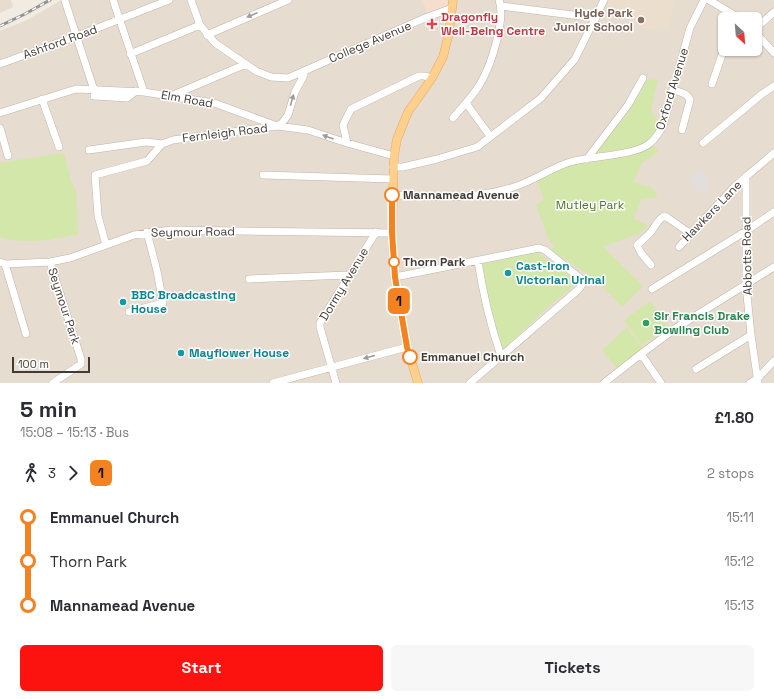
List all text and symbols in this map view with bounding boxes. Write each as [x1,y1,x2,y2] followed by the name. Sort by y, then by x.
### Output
[553,5,633,35] place label: Hyde Park Junior School
[441,9,545,39] place label: Dragonfly Well-Being Centre
[718,12,762,56] north arrow
[718,12,762,56] map controls
[246,13,258,19] one-way arrow
[636,15,646,25] marker: Hyde Park Junior School
[326,17,414,67] street label: College Avenue
[426,18,438,30] marker: Dragonfly Well-Being Centre
[21,21,99,63] street label: Ashford Road
[652,46,692,132] street label: Oxford Avenue
[160,87,214,111] street label: Elm Road
[289,94,295,106] one-way arrow
[181,120,269,146] street label: Fernleigh Road
[321,133,333,139] one-way arrow
[679,177,745,245] street label: Hawkers Lane
[384,187,400,203] marker: Mannamead Avenue
[403,187,519,203] place label: Mannamead Avenue
[556,197,625,213] park label: Mutley Park
[738,217,756,295] street label: Abbotts Road
[151,223,235,241] street label: Seymour Road
[316,244,372,324] street label: Dormy Avenue
[403,254,466,270] place label: Thorn Park
[388,256,400,268] marker: Thorn Park
[516,258,605,288] place label: Cast-iron Victorian Urinal
[44,266,84,347] street label: Seymour Park
[503,268,513,278] marker: Cast-iron Victorian Urinal
[131,287,236,317] place label: BBC Broadcasting House
[386,288,412,314] line badge: 1
[396,292,402,310] text: 1
[118,297,128,307] marker: BBC Broadcasting House
[654,308,750,338] place label: Sir Francis Drake Bowling Club
[641,318,651,328] marker: Sir Francis Drake Bowling Club
[189,345,289,361] place label: Mayflower House
[176,348,186,358] marker: Mayflower House
[402,349,418,365] marker: Emmanuel Church
[421,349,524,365] place label: Emmanuel Church
[363,354,375,360] one-way arrow
[12,355,90,374] scale bar
[18,357,49,371] text: 100 m
[20,395,77,423] text: 5 min
[714,408,754,427] text: £1.80
[20,424,129,441] text: 15:08 – 15:13 · Bus
[20,462,42,484] icon: walk
[62,462,84,484] icon: forward
[98,464,104,482] text: 1
[48,465,56,482] text: 3
[707,465,754,482] text: 2 stops
[50,508,179,527] text: Emmanuel Church
[727,509,754,526] text: 15:11
[50,552,127,571] text: Thorn Park
[724,553,754,570] text: 15:12
[50,596,195,615] text: Mannamead Avenue
[724,597,754,614] text: 15:13
[20,645,383,691] button: Start
[391,645,754,691] button: Tickets

